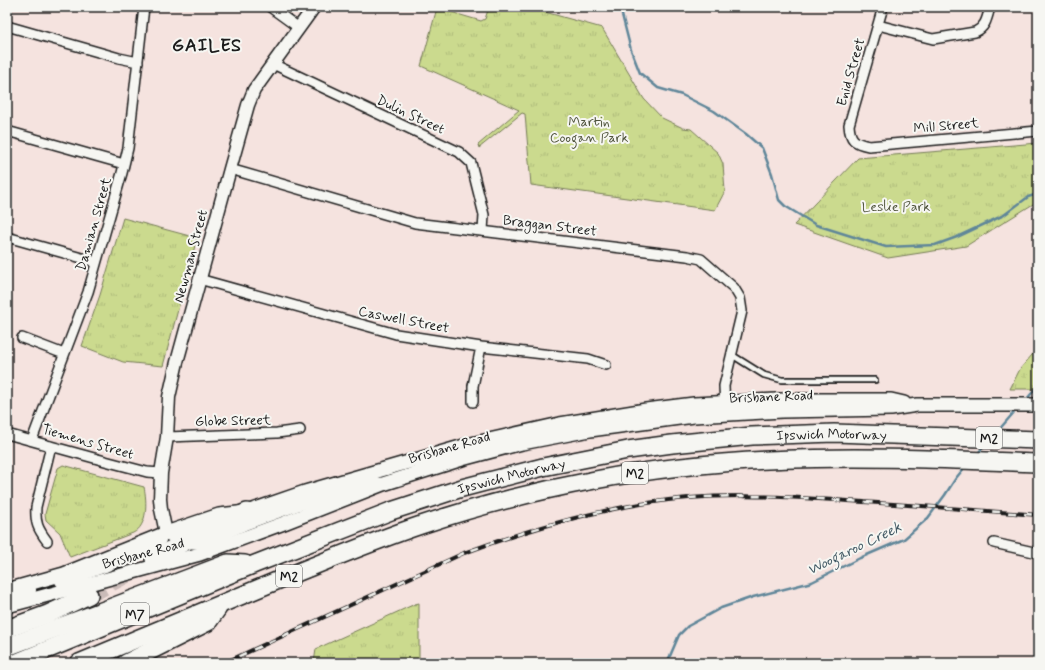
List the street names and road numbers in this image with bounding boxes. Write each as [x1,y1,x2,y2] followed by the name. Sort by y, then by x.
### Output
[833,36,869,108] street label: Enid Street
[374,91,447,138] street label: Dulin Street
[913,114,980,138] street label: Mill Street
[72,175,116,273] street label: Damian Street
[170,208,212,305] street label: Newman Street
[502,211,598,242] street label: Braggan Street
[357,302,451,338] street label: Caswell Street
[729,387,813,407] street label: Brisbane Road
[195,411,272,431] street label: Globe Street
[40,420,136,464] street label: Tiemens Street
[776,425,887,445] street label: Ipswich Motorway
[976,427,1002,449] road number: M2
[406,428,492,468] street label: Brisbane Road
[455,455,567,499] street label: Ipswich Motorway
[622,462,648,484] road number: M2
[100,534,186,574] street label: Brisbane Road
[276,565,302,587] road number: M2
[121,603,149,625] road number: M7

